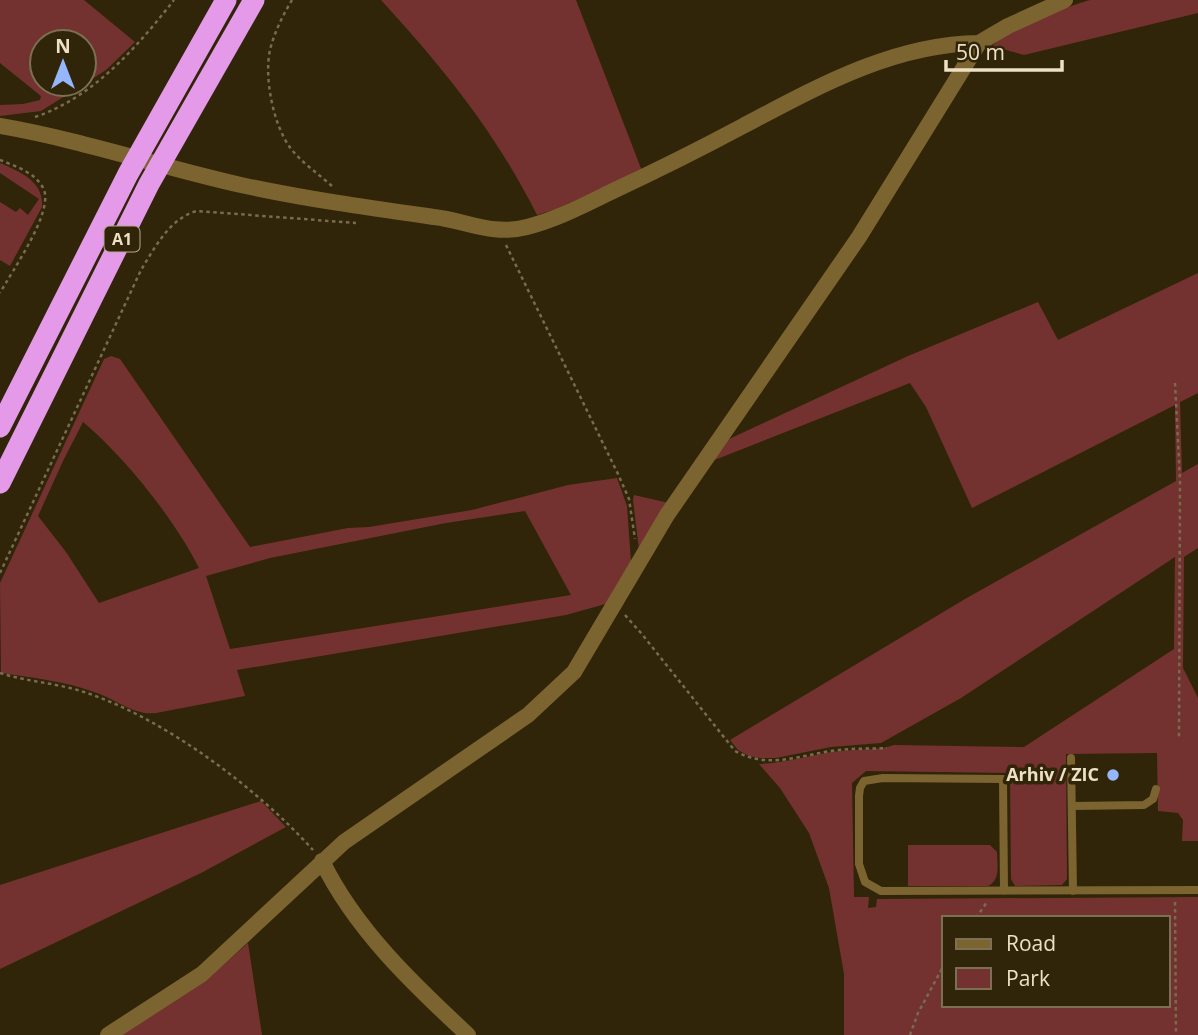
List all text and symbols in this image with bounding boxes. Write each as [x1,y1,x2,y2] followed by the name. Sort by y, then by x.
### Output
[28,28,98,98] north arrow
[946,28,1062,72] scale bar
[55,33,71,59] text: N
[956,38,1005,66] text: 50 m
[104,227,140,252] road number: A1
[1006,762,1099,786] place label: Arhiv / ZIC
[1105,767,1121,783] marker: Arhiv / ZIC
[942,916,1170,1007] legend
[1006,929,1056,957] text: Road
[1006,964,1050,992] text: Park

